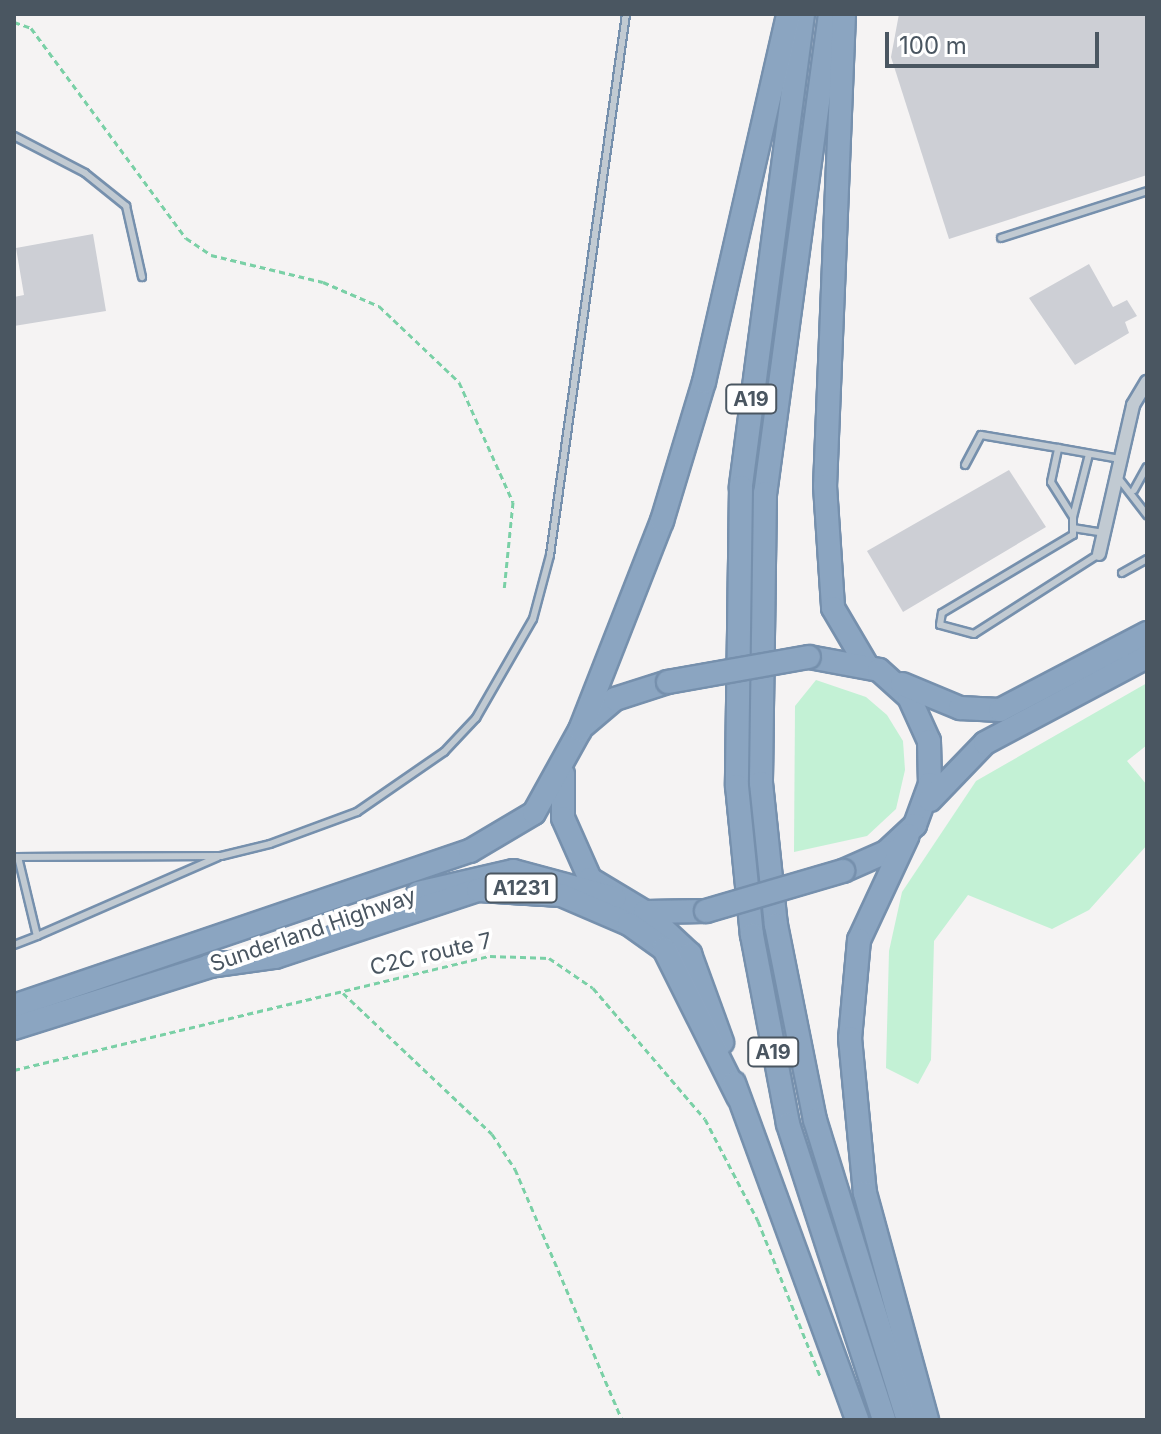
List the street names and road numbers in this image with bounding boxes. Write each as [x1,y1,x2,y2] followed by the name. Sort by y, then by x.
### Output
[725,383,777,415] road number: A19
[483,872,559,904] road number: A1231
[207,882,419,978] street label: Sunderland Highway
[367,927,495,981] street label: C2C route 7
[747,1036,799,1068] road number: A19

